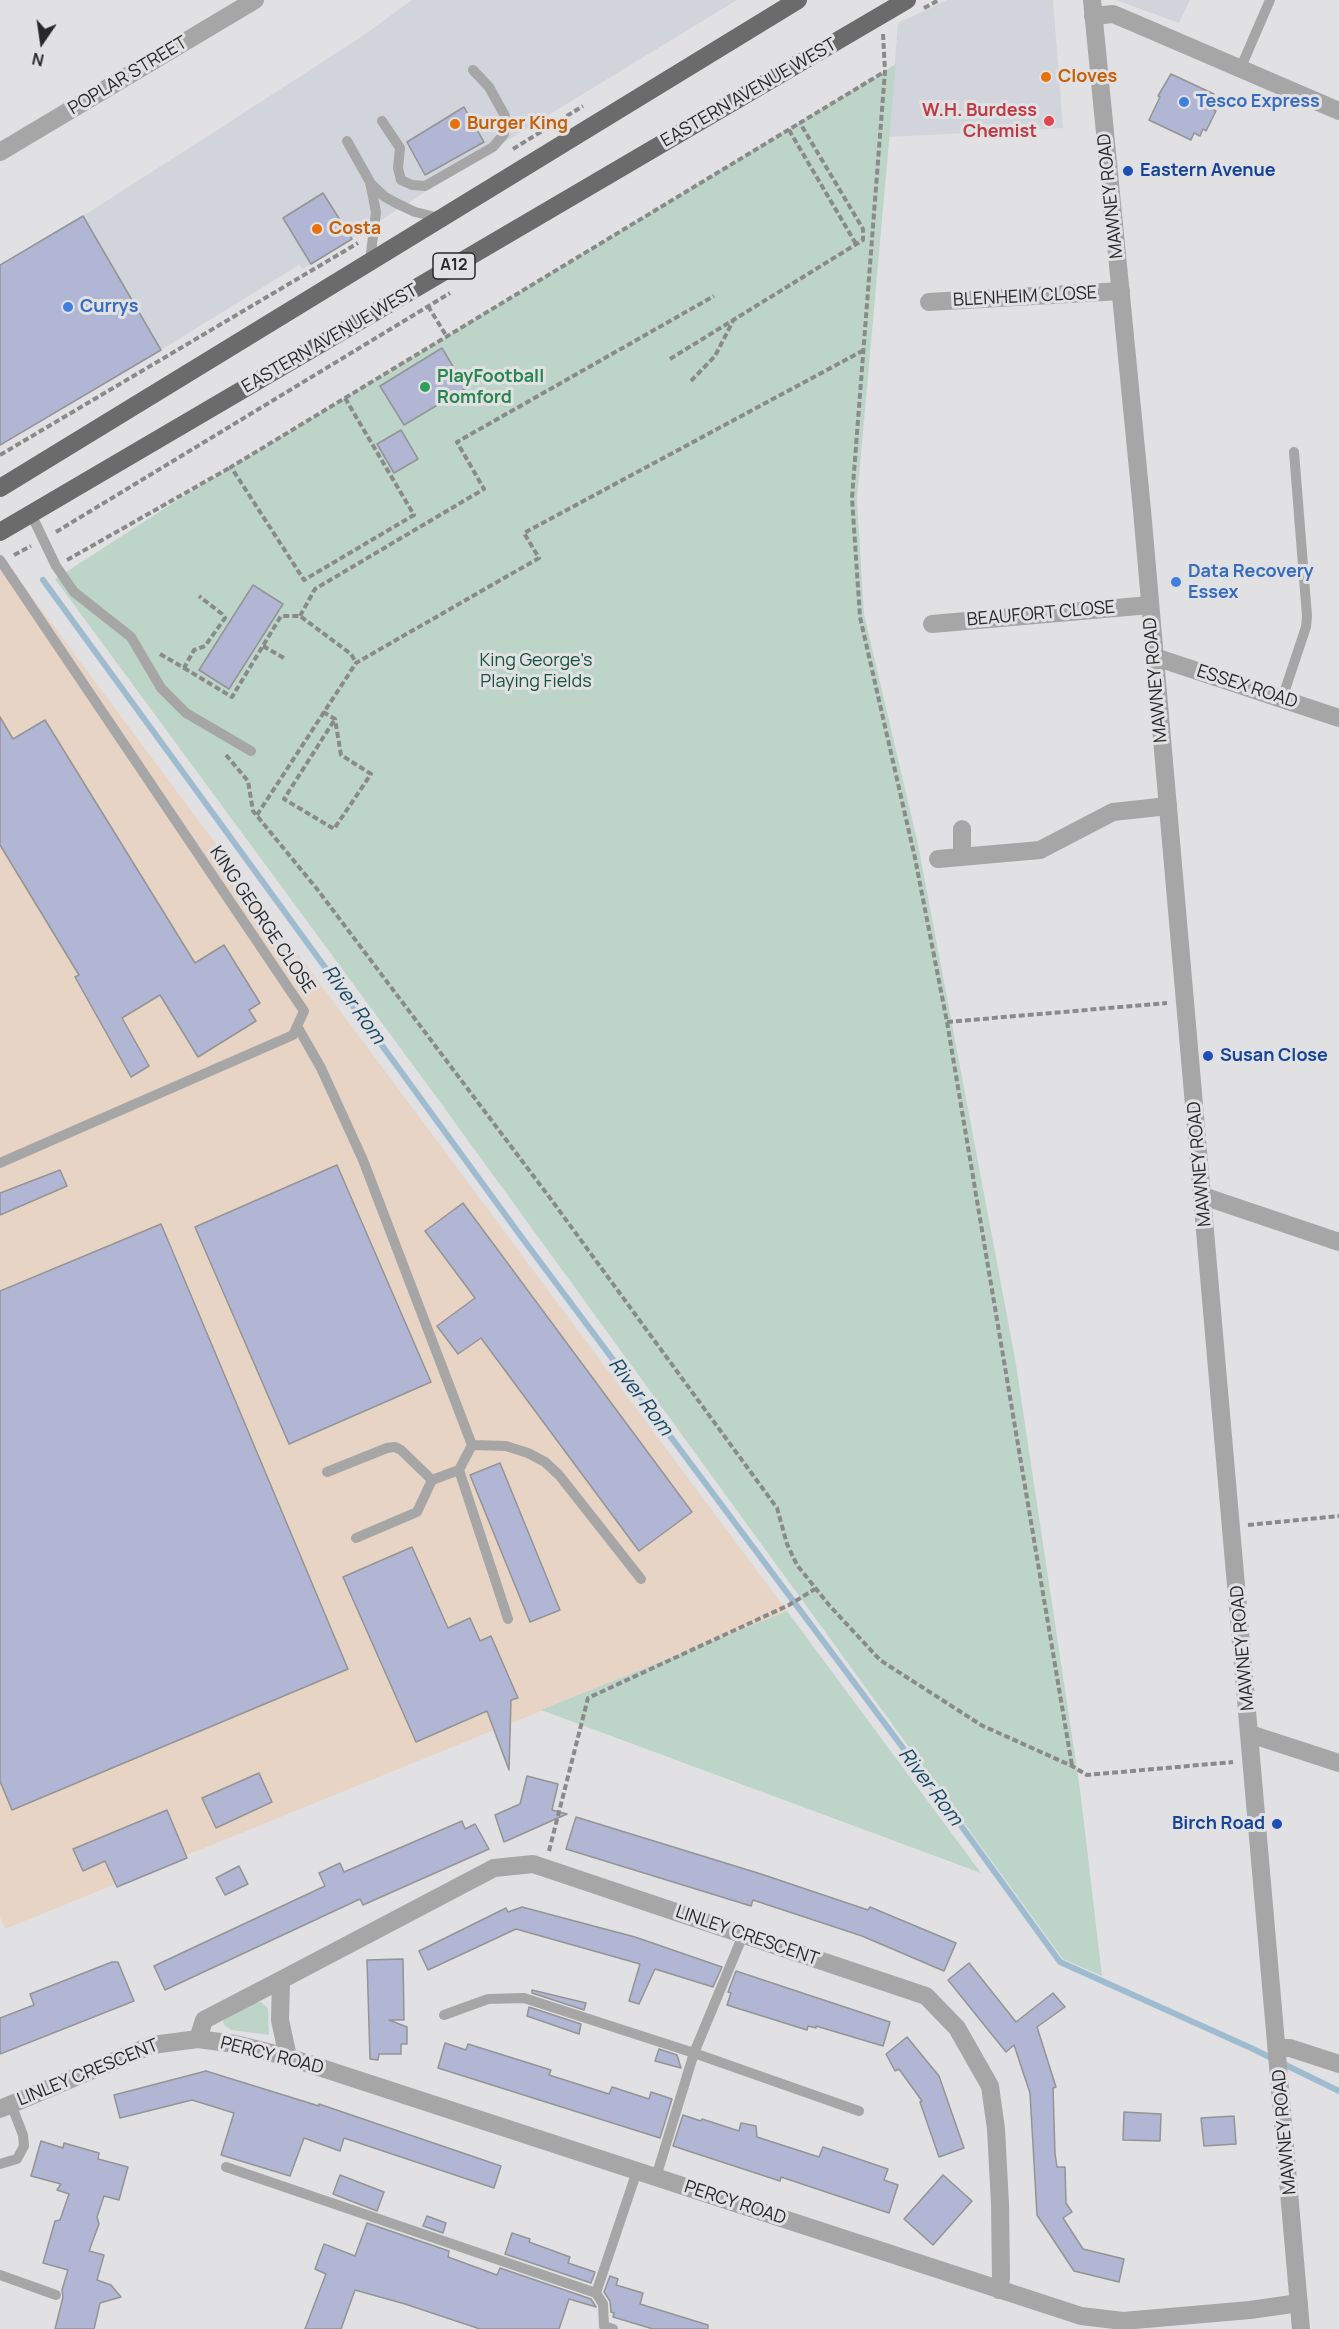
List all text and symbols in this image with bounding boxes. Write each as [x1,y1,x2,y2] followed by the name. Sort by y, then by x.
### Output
[12,12,72,72] north arrow
[65,32,191,120] street label: POPLAR STREET
[657,34,841,152] street label: EASTERN AVENUE WEST
[30,48,46,72] text: N
[1058,66,1117,88] place label: Cloves
[1039,70,1053,84] marker: Cloves
[1196,91,1320,113] place label: Tesco Express
[1177,95,1191,109] marker: Tesco Express
[922,100,1037,142] place label: W.H. Burdess Chemist
[467,113,568,135] place label: Burger King
[1042,114,1056,128] marker: W.H. Burdess Chemist
[448,117,462,131] marker: Burger King
[1094,132,1128,260] street label: MAWNEY ROAD
[1140,160,1276,182] place label: Eastern Avenue
[1121,164,1135,178] marker: Eastern Avenue
[329,218,381,240] place label: Costa
[310,222,324,236] marker: Costa
[433,253,475,279] road number: A12
[238,280,422,398] street label: EASTERN AVENUE WEST
[952,282,1098,312] street label: BLENHEIM CLOSE
[80,296,138,318] place label: Currys
[61,300,75,314] marker: Currys
[437,366,544,409] place label: PlayFootball Romford
[418,380,432,394] marker: PlayFootball Romford
[1188,561,1314,604] place label: Data Recovery Essex
[1169,575,1183,589] marker: Data Recovery Essex
[966,597,1116,631] street label: BEAUFORT CLOSE
[1140,616,1172,744] street label: MAWNEY ROAD
[480,650,592,692] park label: King George's Playing Fields
[1194,661,1300,713] street label: ESSEX ROAD
[205,842,319,998] street label: KING GEORGE CLOSE
[316,961,390,1049] water label: River Rom
[1220,1045,1328,1067] place label: Susan Close
[1201,1049,1215,1063] marker: Susan Close
[1184,1100,1216,1228] street label: MAWNEY ROAD
[603,1353,677,1441] water label: River Rom
[1227,1584,1259,1712] street label: MAWNEY ROAD
[893,1743,967,1831] water label: River Rom
[1172,1813,1265,1835] place label: Birch Road
[1270,1817,1284,1831] marker: Birch Road
[673,1901,821,1971] street label: LINLEY CRESCENT
[218,2033,326,2079] street label: PERCY ROAD
[14,2035,162,2111] street label: LINLEY CRESCENT
[1269,2068,1301,2196] street label: MAWNEY ROAD
[681,2176,789,2230] street label: PERCY ROAD

